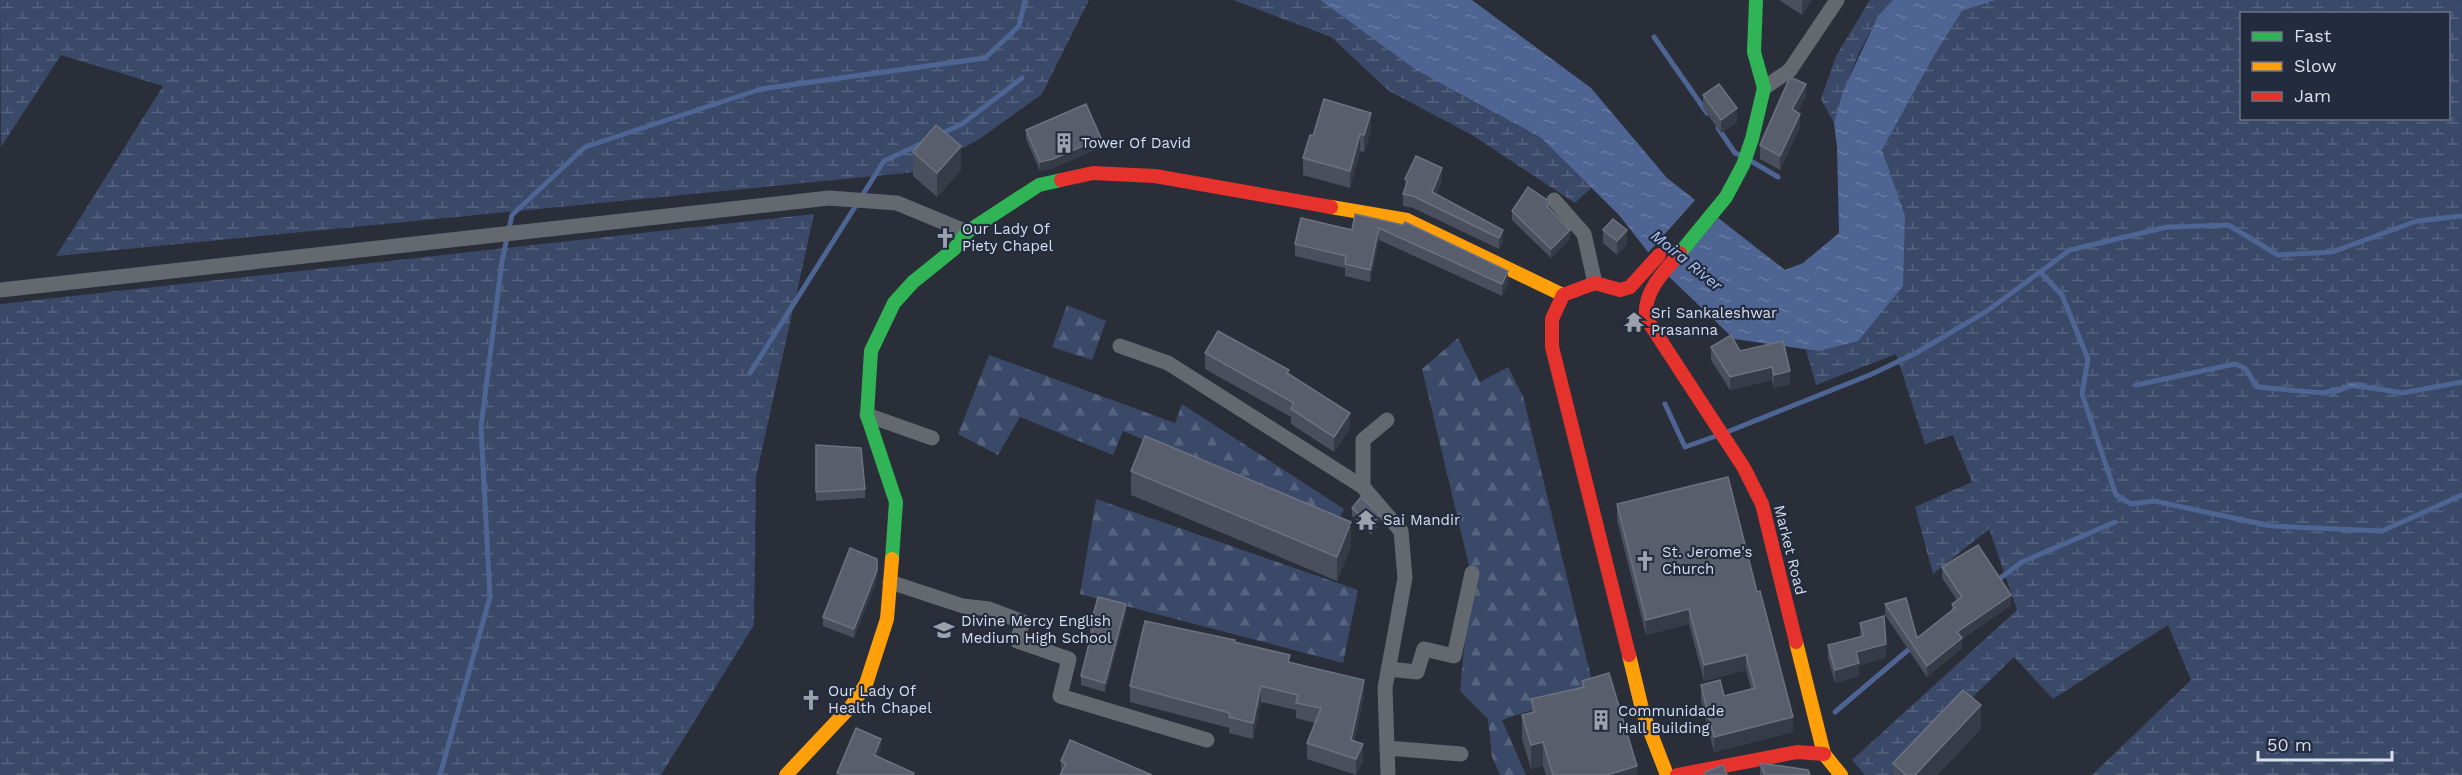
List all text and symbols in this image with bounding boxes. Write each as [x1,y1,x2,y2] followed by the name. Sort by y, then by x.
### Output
[2240,12,2450,120] legend
[2294,25,2332,46] text: Fast
[2294,55,2337,76] text: Slow
[2294,85,2331,106] text: Jam
[1052,131,1076,155] building icon: Tower Of David
[1081,134,1191,152] place label: Tower Of David
[962,220,1053,255] place label: Our Lady Of Piety Chapel
[933,226,957,250] church icon: Our Lady Of Piety Chapel
[1647,226,1727,295] water label: Moira River
[1651,304,1777,339] place label: Sri Sankaleshwar Prasanna
[1622,310,1646,334] temple icon: Sri Sankaleshwar Prasanna
[1770,503,1810,597] street label: Market Road
[1354,508,1378,532] temple icon: Sai Mandir
[1383,511,1460,529] place label: Sai Mandir
[1662,543,1753,578] place label: St. Jerome's Church
[1633,549,1657,573] church icon: St. Jerome's Church
[961,612,1112,647] place label: Divine Mercy English Medium High School
[932,618,956,642] school or university icon: Divine Mercy English Medium High School
[828,682,932,717] place label: Our Lady Of Health Chapel
[799,688,823,712] church icon: Our Lady Of Health Chapel
[1618,702,1724,737] place label: Communidade Hall Building
[1589,708,1613,732] building icon: Communidade Hall Building
[2258,724,2392,762] scale bar
[2267,734,2312,755] text: 50 m

